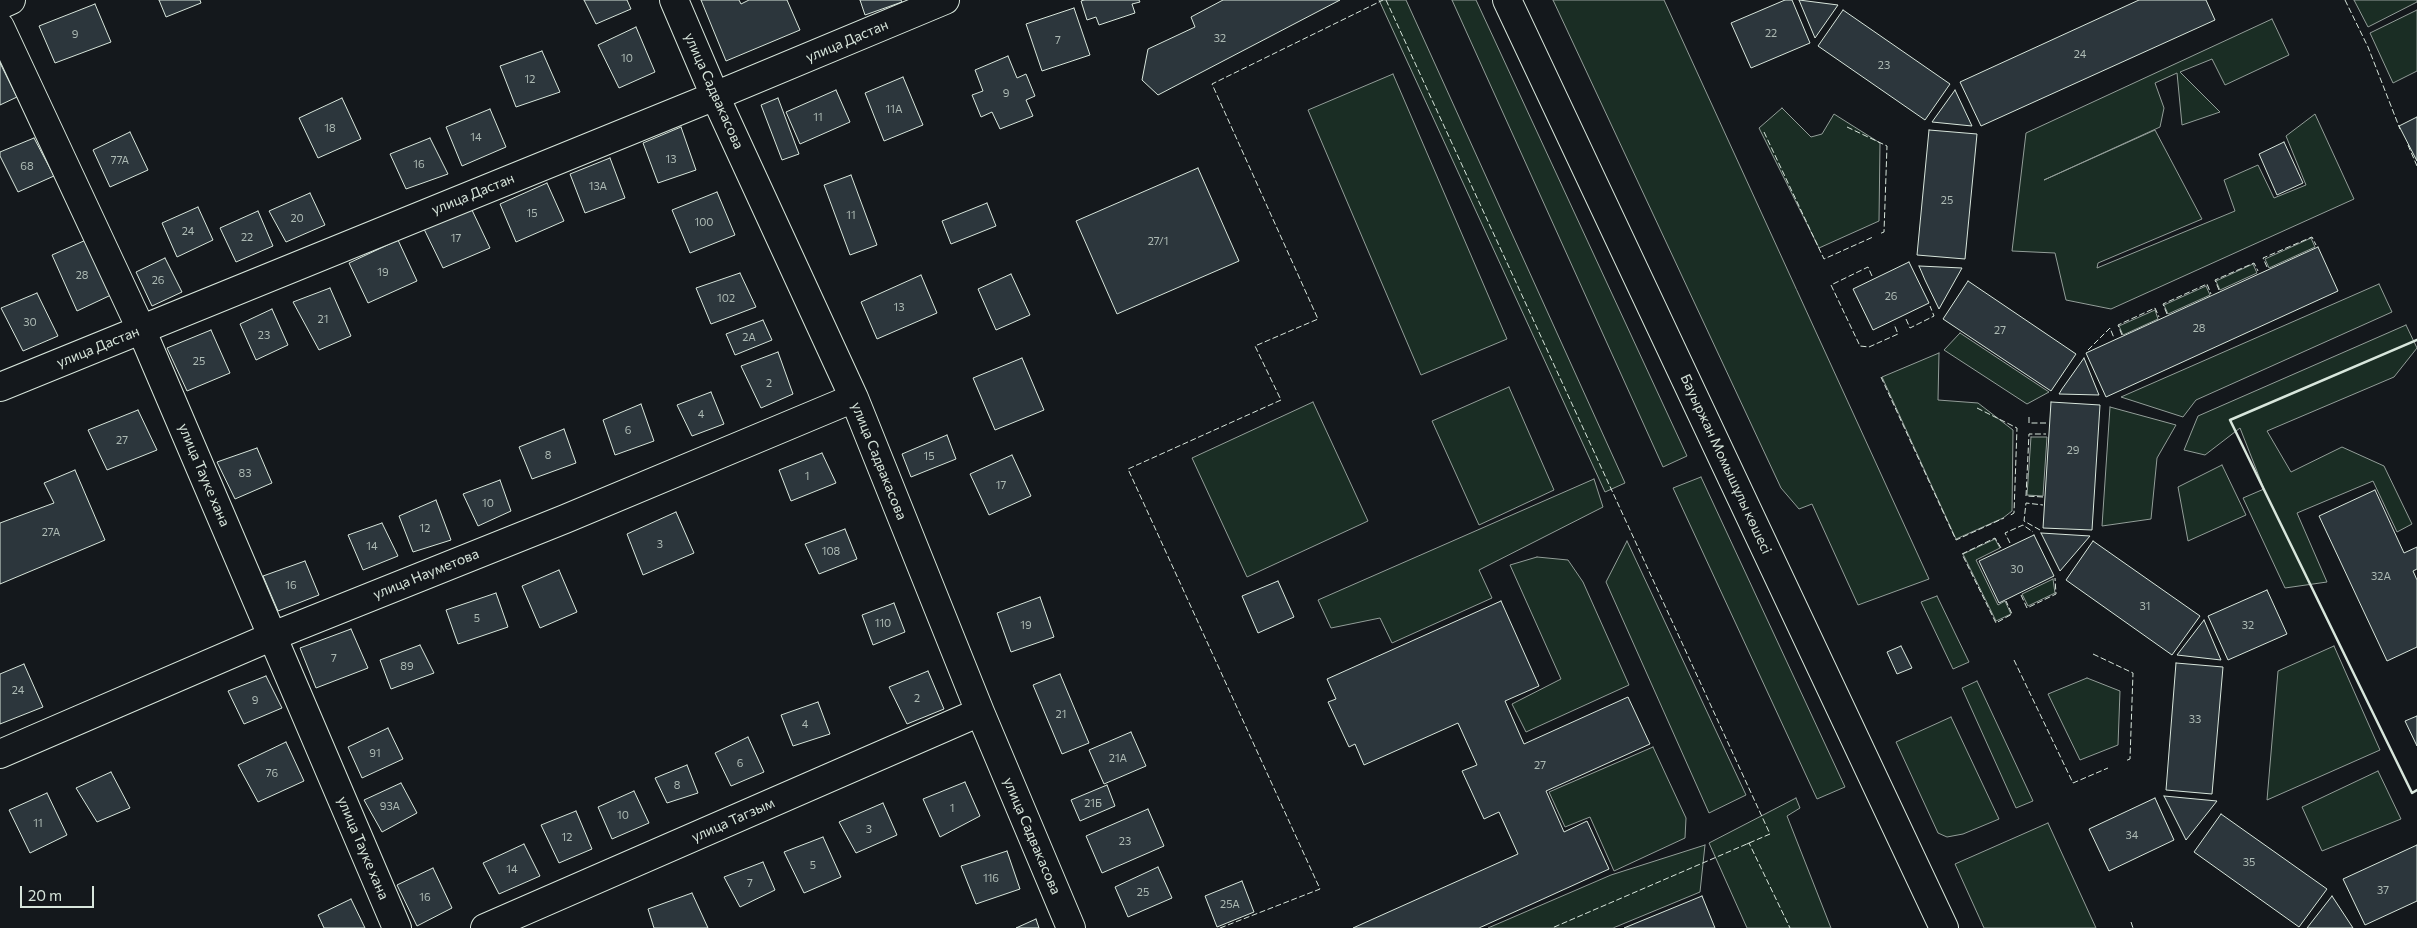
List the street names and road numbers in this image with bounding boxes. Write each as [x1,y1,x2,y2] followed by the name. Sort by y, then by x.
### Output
[803,16,891,66] street label: улица Дастан
[681,30,747,152] street label: улица Садвакасова
[429,170,517,218] street label: улица Дастан
[54,323,142,371] street label: улица Дастан
[1677,371,1775,557] street label: Бауыржан Момышұлы көшесі
[848,400,910,522] street label: улица Садвакасова
[175,421,233,529] street label: улица Тауке хана
[371,545,481,603] street label: улица Науметова
[1000,775,1064,897] street label: улица Садвакасова
[334,794,392,902] street label: улица Тауке хана
[689,794,777,846] street label: улица Тагзым

